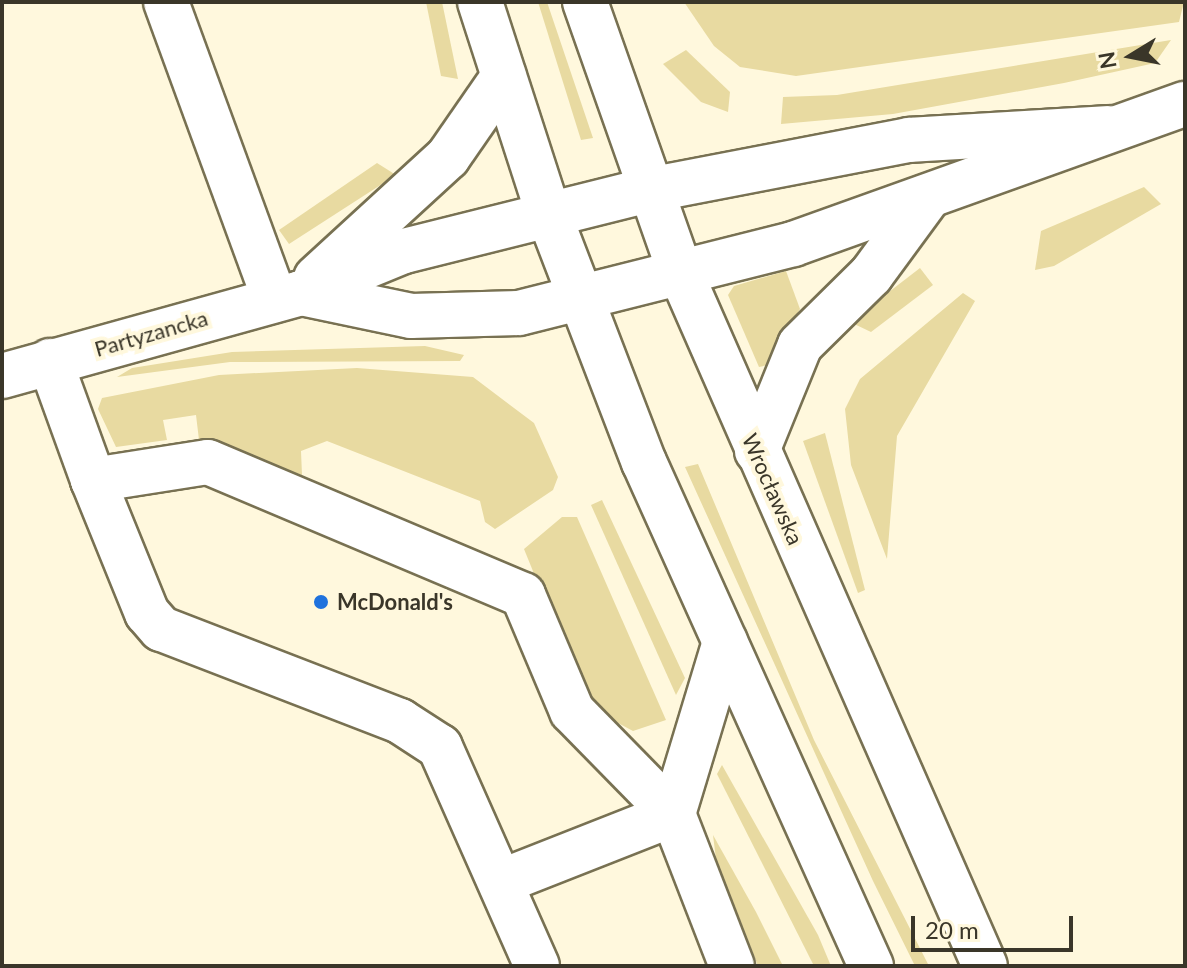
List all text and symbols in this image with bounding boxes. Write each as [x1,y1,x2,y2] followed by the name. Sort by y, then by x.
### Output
[1091,16,1171,96] north arrow
[1092,50,1122,71] text: N
[91,304,211,362] street label: Partyzancka
[737,429,809,549] street label: Wrocławska
[337,589,453,615] place label: McDonald's
[312,593,330,611] marker: McDonald's
[915,900,1077,950] scale bar
[925,915,979,944] text: 20 m

